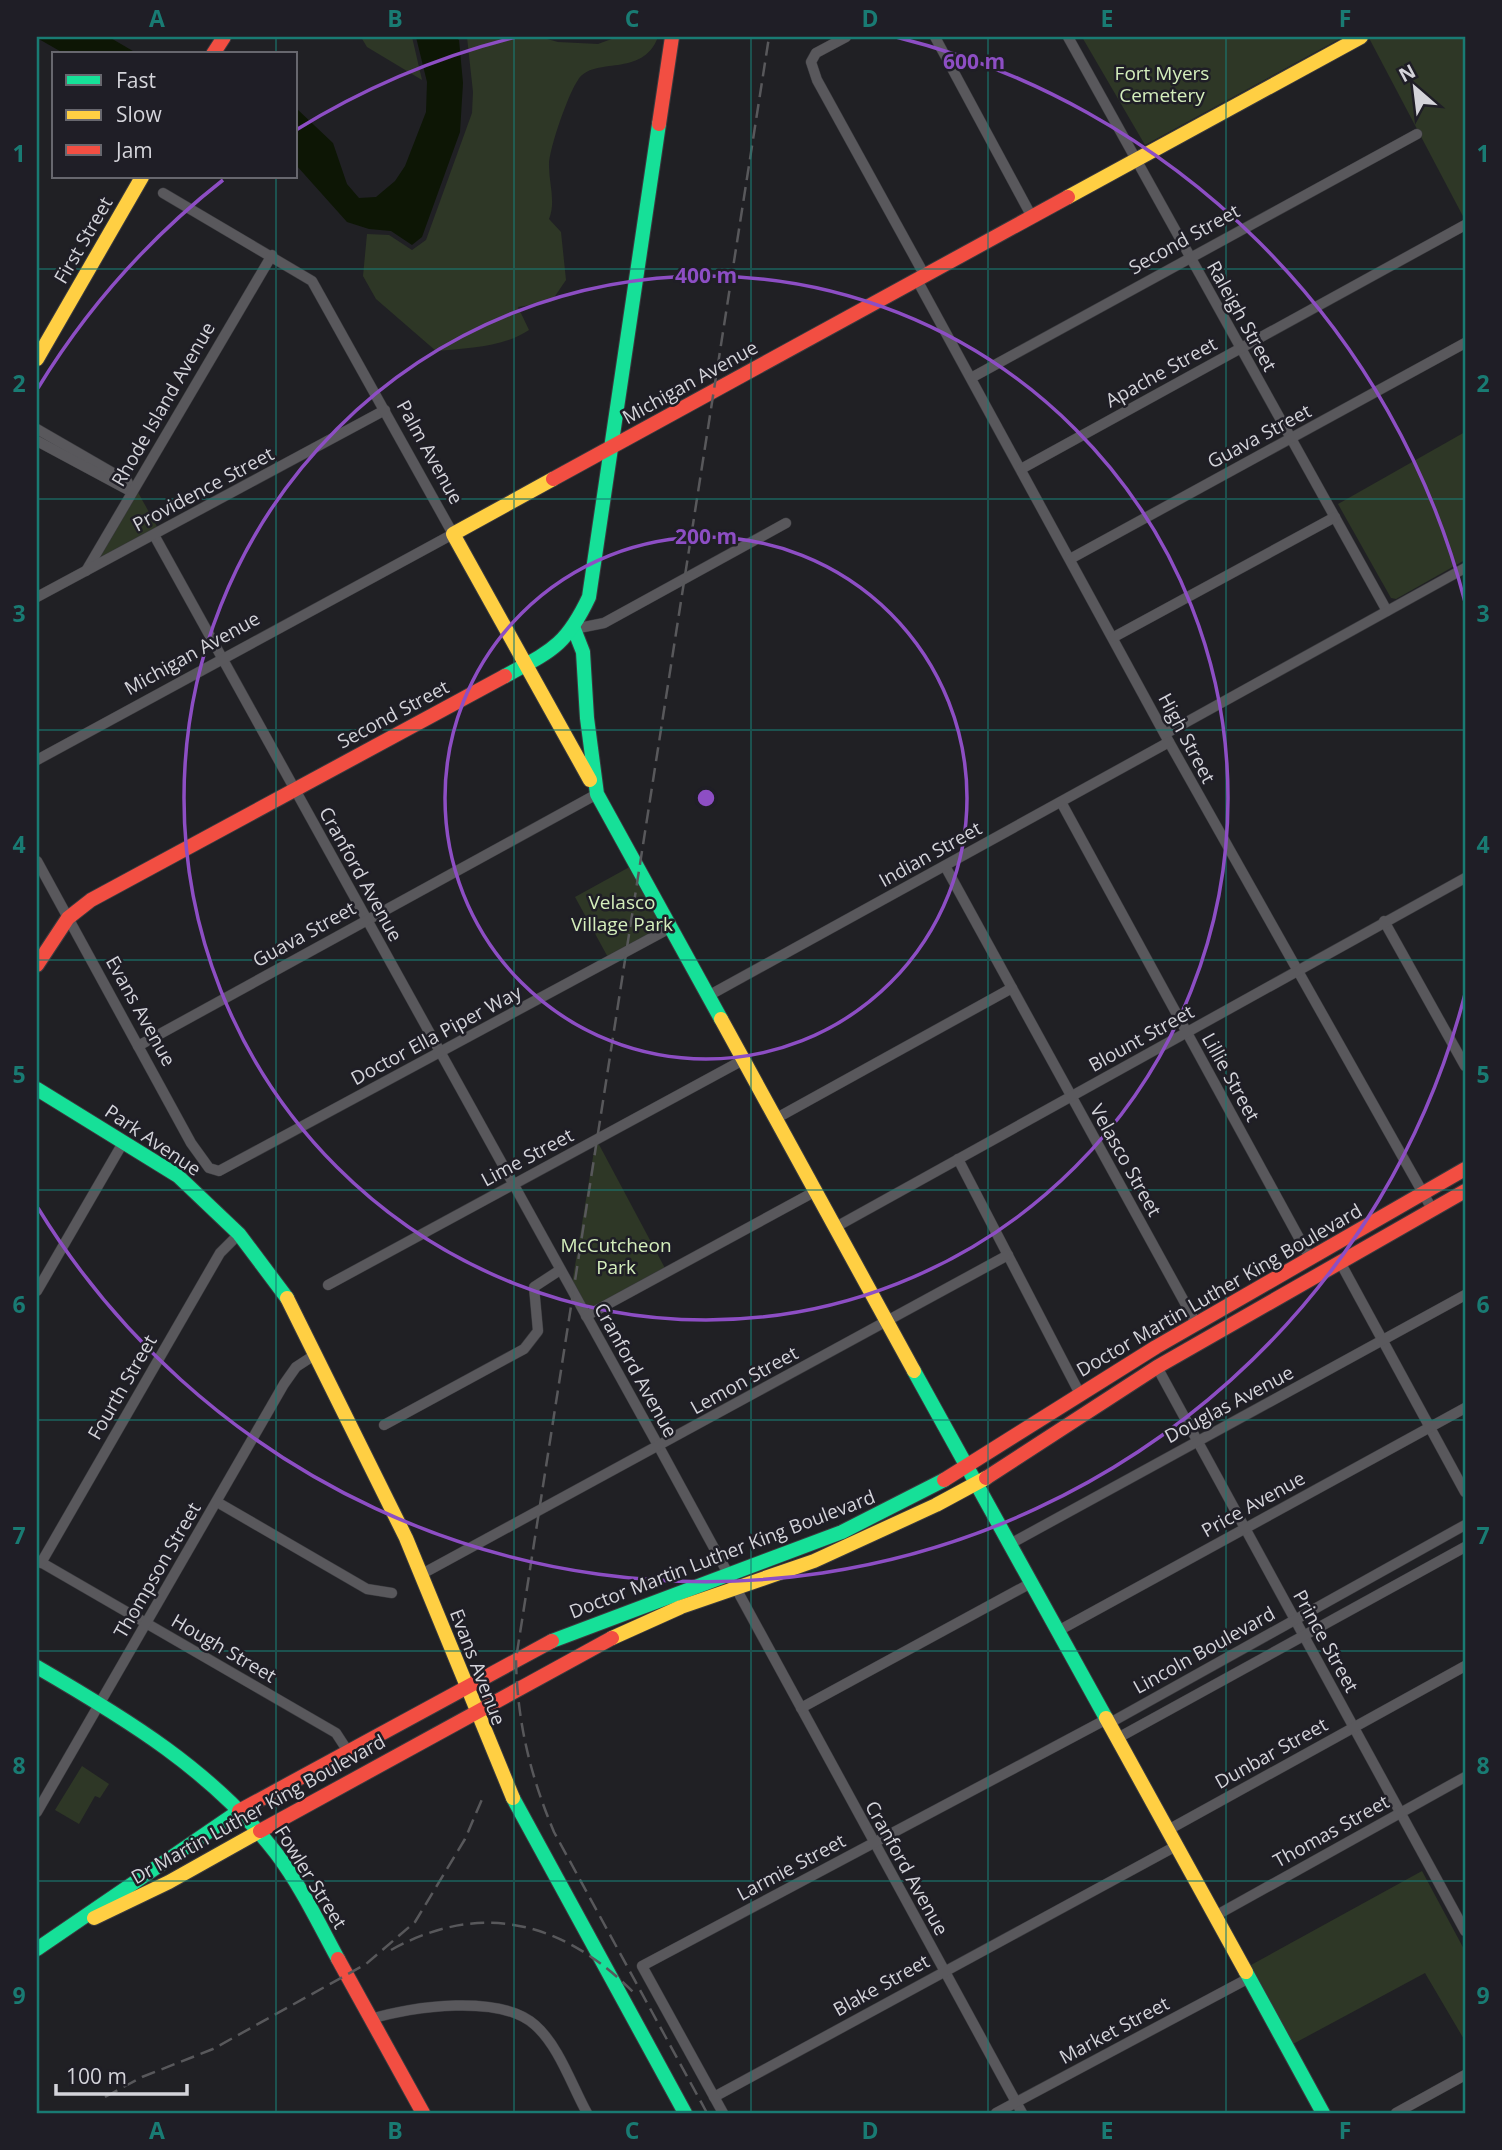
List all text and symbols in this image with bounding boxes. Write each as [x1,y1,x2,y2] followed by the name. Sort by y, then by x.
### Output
[149,2,165,34] text: A
[387,2,403,34] text: B
[625,2,639,34] text: C
[861,2,879,34] text: D
[1101,2,1113,34] text: E
[1339,2,1351,34] text: F
[943,47,1005,75] text: 600 m
[52,52,298,178] legend
[1380,52,1450,122] north arrow
[1394,58,1420,88] text: N
[1115,60,1209,108] park label: Fort Myers Cemetery
[116,66,156,94] text: Fast
[116,100,162,128] text: Slow
[114,136,153,164] text: Jam
[12,137,26,169] text: 1
[1476,137,1490,169] text: 1
[48,192,118,288] street label: First Street
[1124,198,1244,280] street label: Second Street
[1201,256,1283,376] street label: Raleigh Street
[675,261,737,289] text: 400 m
[105,317,221,491] street label: Rhode Island Avenue
[1101,331,1222,413] street label: Apache Street
[618,334,762,430] street label: Michigan Avenue
[12,367,26,399] text: 2
[1476,367,1490,399] text: 2
[391,395,469,509] street label: Palm Avenue
[1203,398,1316,474] street label: Guava Street
[128,441,278,537] street label: Providence Street
[675,522,737,550] text: 200 m
[12,597,26,629] text: 3
[1476,597,1490,629] text: 3
[120,605,264,701] street label: Michigan Avenue
[333,674,454,754] street label: Second Street
[1152,688,1222,788] street label: High Street
[694,786,718,810] centre of rings
[313,802,409,946] street label: Cranford Avenue
[874,815,986,893] street label: Indian Street
[12,828,26,860] text: 4
[1476,828,1490,860] text: 4
[571,889,673,937] park label: Velasco Village Park
[248,895,360,973] street label: Guava Street
[100,951,182,1071] street label: Evans Avenue
[346,979,526,1091] street label: Doctor Ella Piper Way
[1084,998,1198,1078] street label: Blount Street
[1196,1028,1266,1126] street label: Lillie Street
[12,1058,26,1090] text: 5
[1476,1058,1490,1090] text: 5
[100,1098,206,1182] street label: Park Avenue
[1084,1099,1168,1221] street label: Velasco Street
[476,1122,578,1192] street label: Lime Street
[1071,1197,1367,1383] street label: Doctor Martin Luther King Boulevard
[560,1232,672,1280] park label: McCutcheon Park
[12,1288,26,1320] text: 6
[1476,1288,1490,1320] text: 6
[588,1298,684,1442] street label: Cranford Avenue
[81,1330,163,1444] street label: Fourth Street
[686,1340,803,1420] street label: Lemon Street
[1160,1359,1298,1449] street label: Douglas Avenue
[1196,1465,1310,1543] street label: Price Avenue
[565,1483,879,1625] street label: Doctor Martin Luther King Boulevard
[108,1497,207,1643] street label: Thompson Street
[12,1519,26,1551] text: 7
[1476,1519,1490,1551] text: 7
[1287,1585,1365,1697] street label: Prince Street
[1128,1600,1280,1700] street label: Lincoln Boulevard
[444,1605,512,1729] street label: Evans Avenue
[167,1607,281,1689] street label: Hough Street
[1210,1711,1332,1795] street label: Dunbar Street
[126,1728,390,1890] street label: Dr Martin Luther King Boulevard
[12,1749,26,1781] text: 8
[1476,1749,1490,1781] text: 8
[1268,1788,1394,1874] street label: Thomas Street
[859,1796,955,1940] street label: Cranford Avenue
[269,1820,353,1934] street label: Fowler Street
[732,1827,850,1906] street label: Larmie Street
[828,1948,934,2022] street label: Blake Street
[12,1979,26,2011] text: 9
[1476,1979,1490,2011] text: 9
[1055,1990,1174,2070] street label: Market Street
[56,2052,187,2096] scale bar
[66,2062,127,2090] text: 100 m
[149,2114,165,2146] text: A
[387,2114,403,2146] text: B
[625,2114,639,2146] text: C
[861,2114,879,2146] text: D
[1101,2114,1113,2146] text: E
[1339,2114,1351,2146] text: F

